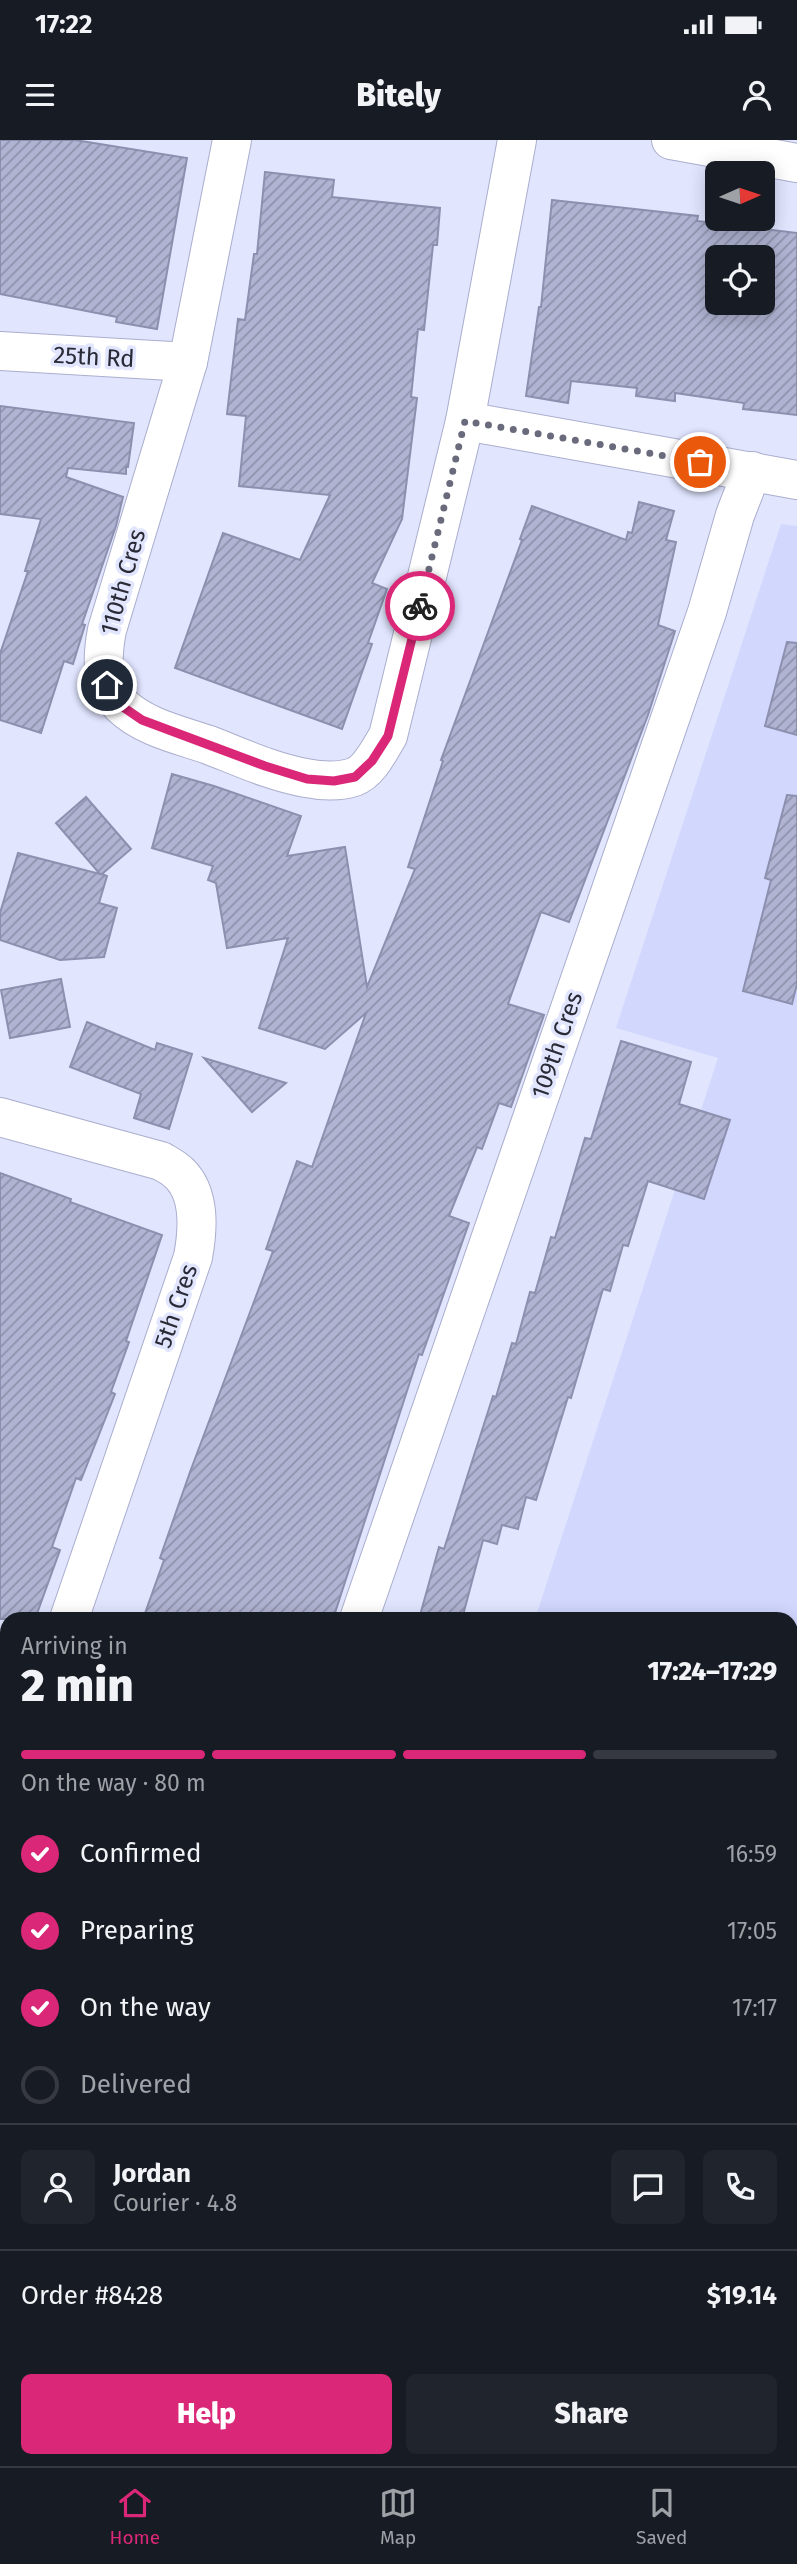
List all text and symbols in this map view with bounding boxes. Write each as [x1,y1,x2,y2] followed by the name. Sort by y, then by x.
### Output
[35,9,92,40] text: 17:22
[21,76,59,114] icon: menu
[356,76,441,114] text: Bitely
[738,76,776,114] icon: person
[705,161,775,231] north arrow
[705,161,775,315] map controls
[705,245,775,315] button: locate
[53,341,135,373] street label: 25th Rd
[670,432,730,492] pin
[681,443,719,481] icon: bag
[95,526,151,638] street label: 110th Cres
[385,571,455,641] courier
[401,587,439,625] icon: bike
[77,655,137,715] pin
[88,666,126,704] icon: home
[526,988,588,1102] street label: 109th Cres
[149,1260,203,1352] street label: 5th Cres
[21,1632,128,1660] text: Arriving in
[648,1656,777,1687] text: 17:24–17:29
[21,1658,134,1713] text: 2 min
[21,1769,206,1797] text: On the way · 80 m
[21,1835,59,1873] icon: check
[80,1838,201,1869] text: Confirmed
[726,1840,777,1868] text: 16:59
[21,1912,59,1950] icon: check
[80,1915,193,1946] text: Preparing
[727,1917,777,1945] text: 17:05
[21,1989,59,2027] icon: check
[80,1992,211,2023] text: On the way
[732,1994,777,2022] text: 17:17
[80,2069,192,2100] text: Delivered
[21,2150,95,2224] button: person
[611,2150,685,2224] button: chat
[703,2150,777,2224] button: phone
[113,2158,191,2189] text: Jordan
[113,2189,237,2217] text: Courier · 4.8
[21,2280,163,2311] text: Order #8428
[707,2280,777,2311] text: $19.14
[21,2374,392,2454] button: Help
[406,2374,777,2454] button: Share
[109,2484,160,2549] tab: Home
[379,2484,417,2549] tab: Map
[636,2484,687,2549] tab: Saved

